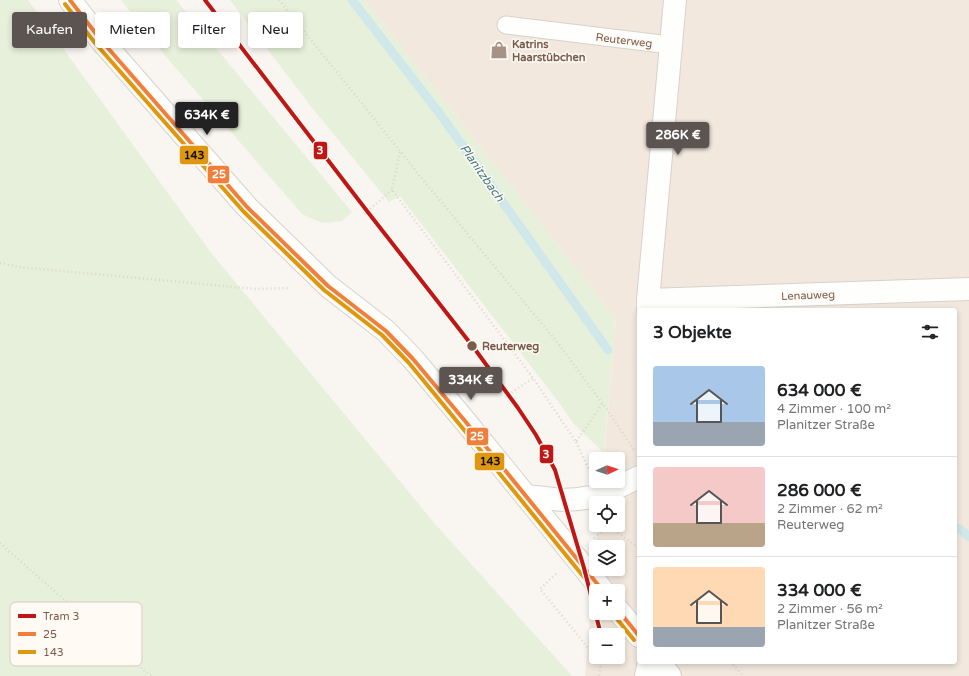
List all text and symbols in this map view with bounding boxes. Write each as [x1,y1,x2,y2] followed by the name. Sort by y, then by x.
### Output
[12,12,87,48] chip: Kaufen
[95,12,170,48] chip: Mieten
[178,12,240,48] chip: Filter
[248,12,303,48] chip: Neu
[595,31,653,50] street label: Reuterweg
[512,38,586,64] place label: Katrins Haarstübchen
[489,40,509,60] shop icon: Katrins Haarstübchen
[174,102,240,136] pin: 634K €
[184,107,230,123] text: 634K €
[645,122,711,156] pin: 286K €
[655,127,701,143] text: 286K €
[313,141,328,160] line badge: 3
[457,142,507,205] water label: Planitzbach
[317,144,324,157] text: 3
[179,145,209,165] line badge: 143
[184,149,204,162] text: 143
[207,165,230,184] line badge: 25
[212,168,226,181] text: 25
[781,288,835,303] street label: Lenauweg
[919,321,941,343] icon: filters
[653,322,732,343] text: 3 Objekte
[465,339,479,353] marker: Reuterweg
[482,340,539,354] place label: Reuterweg
[438,367,504,401] pin: 334K €
[448,372,494,388] text: 334K €
[777,380,862,401] text: 634 000 €
[685,382,733,430] icon: home
[777,401,891,417] text: 4 Zimmer · 100 m²
[777,417,875,433] text: Planitzer Straße
[466,427,489,446] line badge: 25
[470,430,484,443] text: 25
[539,444,554,464] line badge: 3
[543,448,550,461] text: 3
[474,452,505,471] line badge: 143
[589,452,625,488] north arrow
[589,452,625,664] map controls
[480,455,500,468] text: 143
[777,480,862,501] text: 286 000 €
[685,483,733,531] icon: home
[589,496,625,532] button: locate
[777,501,883,517] text: 2 Zimmer · 62 m²
[777,517,845,533] text: Reuterweg
[589,540,625,576] button: layers
[777,580,862,601] text: 334 000 €
[685,583,733,631] icon: home
[589,584,625,620] button: +
[777,601,883,617] text: 2 Zimmer · 56 m²
[10,602,142,666] legend
[43,610,79,623] text: Tram 3
[777,617,875,633] text: Planitzer Straße
[43,628,57,641] text: 25
[589,628,625,664] button: −
[43,646,64,659] text: 143

